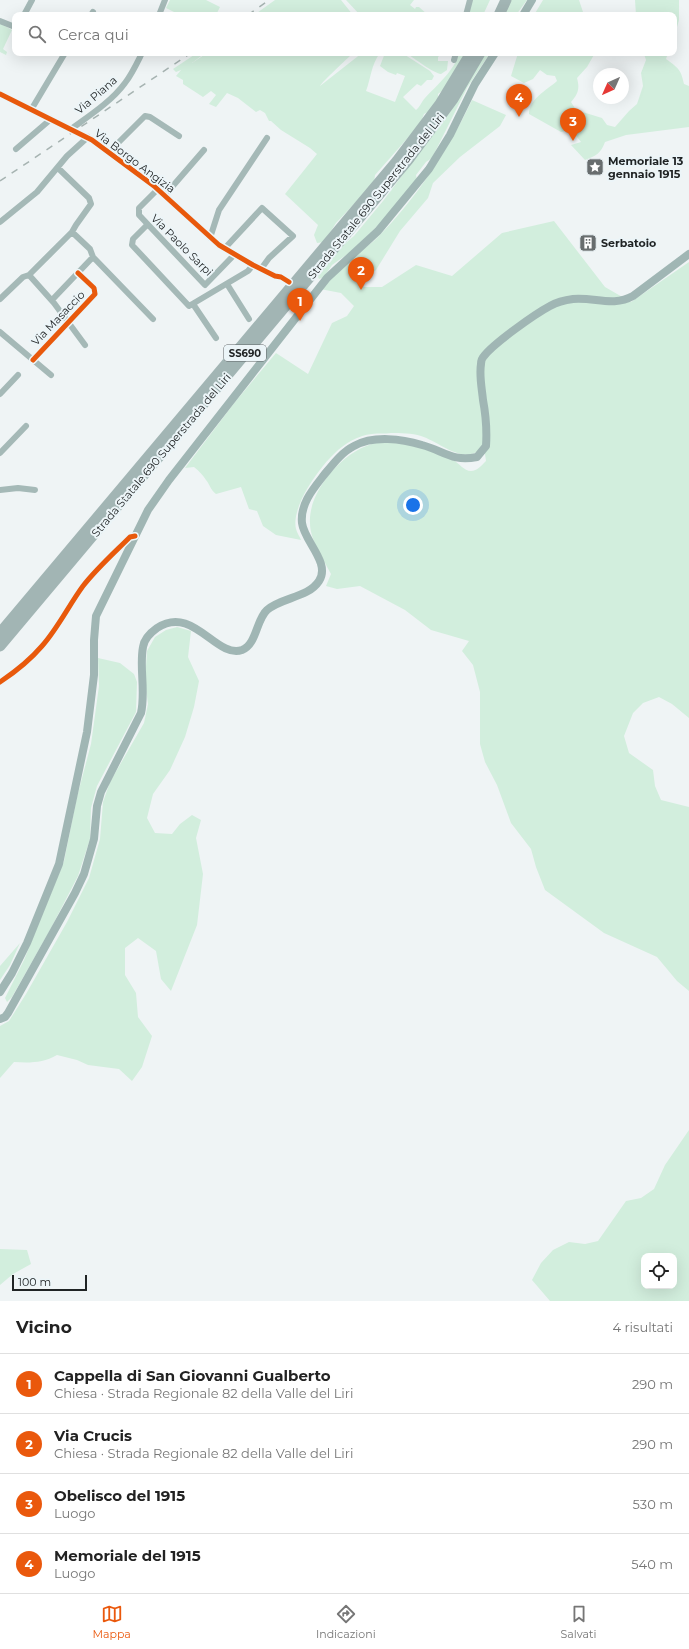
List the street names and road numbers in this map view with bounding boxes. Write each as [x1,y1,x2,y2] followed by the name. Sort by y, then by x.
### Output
[72,73,120,117] street label: Via Piana
[305,110,447,282] street label: Strada Statale 690 Superstrada del Liri
[92,126,178,196] street label: Via Borgo Angizia
[148,211,216,279] street label: Via Paolo Sarpi
[28,288,88,348] street label: Via Masaccio
[224,345,266,361] road number: SS690
[88,370,234,540] street label: Strada Statale 690 Superstrada del Liri

